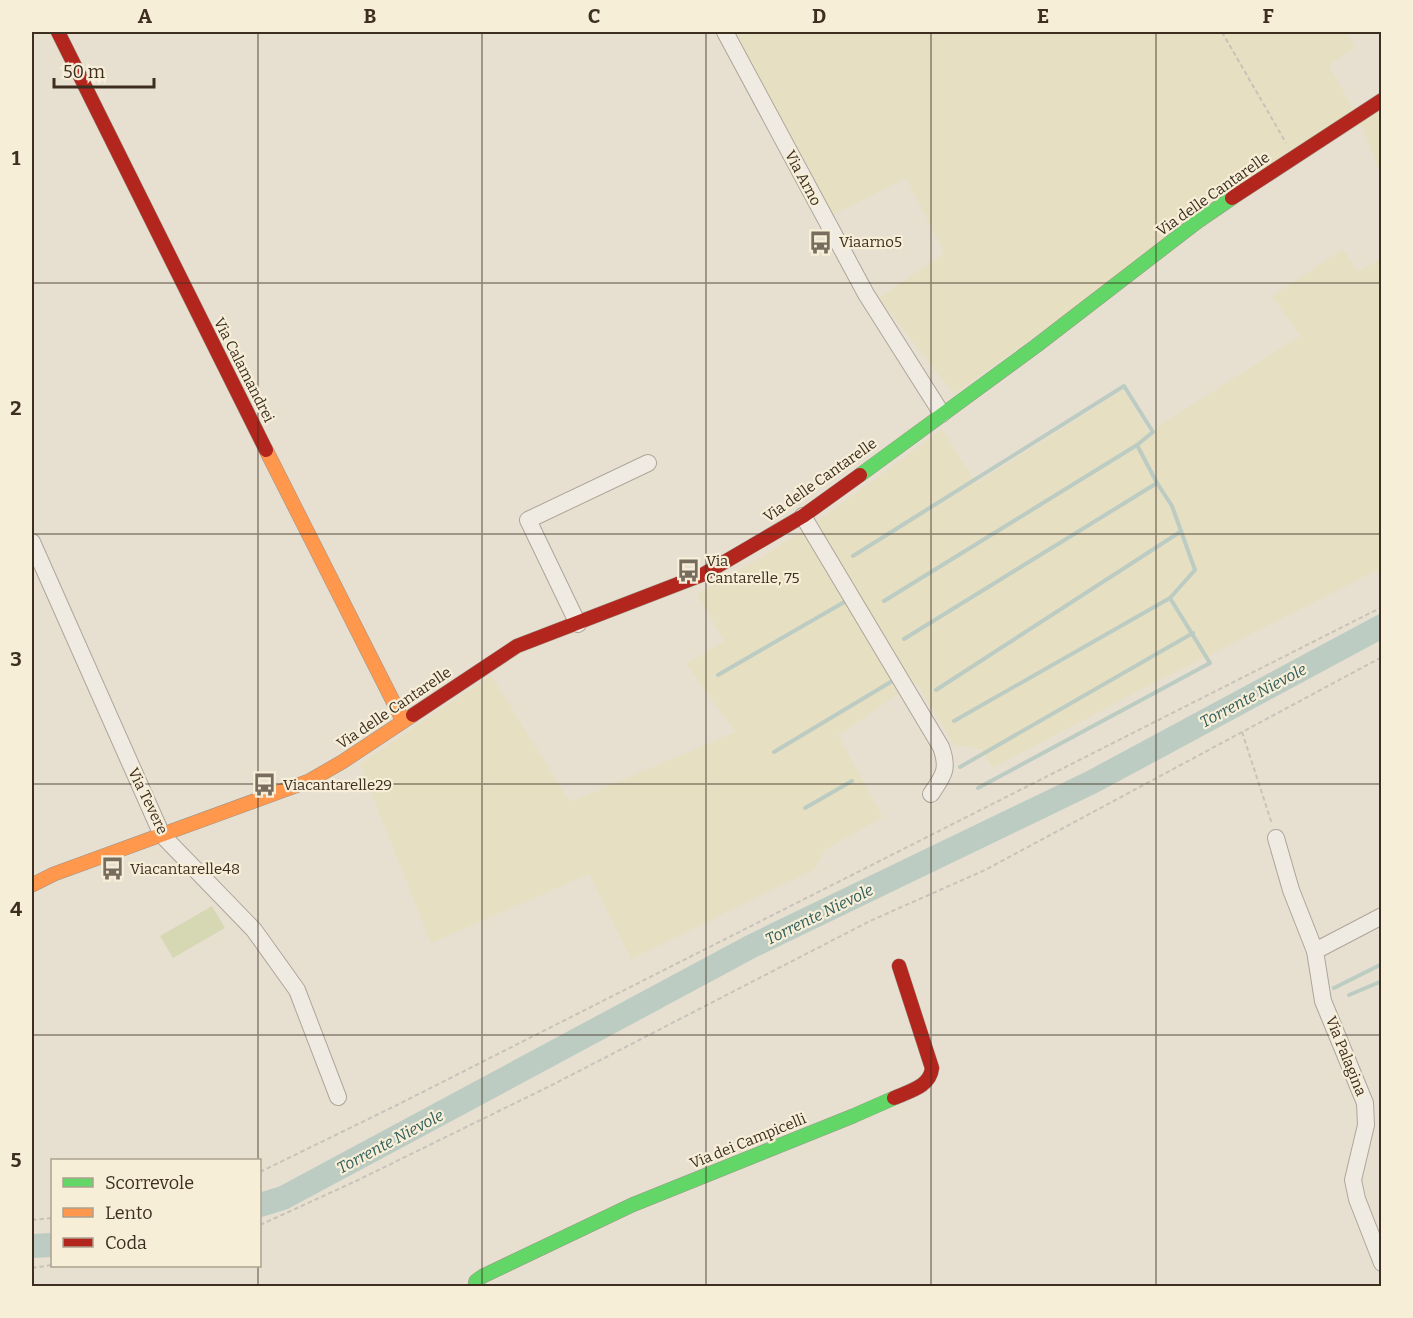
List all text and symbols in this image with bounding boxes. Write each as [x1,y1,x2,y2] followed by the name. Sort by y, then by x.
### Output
[138,4,153,28] text: A
[364,4,377,28] text: B
[588,4,600,28] text: C
[812,4,826,28] text: D
[1037,4,1049,28] text: E
[1262,4,1274,28] text: F
[54,51,154,89] scale bar
[63,61,105,83] text: 50 m
[12,146,21,170] text: 1
[781,147,825,209] street label: Via Arno
[1153,148,1273,240] street label: Via delle Cantarelle
[808,229,834,255] bus stop icon: Viaarno5
[839,233,902,251] place label: Viaarno5
[210,315,278,426] street label: Via Calamandrei
[10,396,22,420] text: 2
[760,434,880,526] street label: Via delle Cantarelle
[706,552,800,587] place label: Via Cantarelle, 75
[675,557,701,583] bus stop icon: Via Cantarelle, 75
[10,647,22,671] text: 3
[1197,659,1310,731] water label: Torrente Nievole
[333,663,455,753] street label: Via delle Cantarelle
[124,765,172,837] street label: Via Tevere
[252,772,278,798] bus stop icon: Viacantarelle29
[283,776,392,794] place label: Viacantarelle29
[99,856,125,882] bus stop icon: Viacantarelle48
[130,860,240,878] place label: Viacantarelle48
[762,880,876,949] water label: Torrente Nievole
[10,897,22,921] text: 4
[1322,1013,1370,1099] street label: Via Palagina
[334,1105,447,1177] water label: Torrente Nievole
[687,1109,809,1173] street label: Via dei Campicelli
[11,1148,22,1172] text: 5
[51,1159,261,1267] legend
[105,1172,194,1194] text: Scorrevole
[105,1202,153,1224] text: Lento
[105,1232,147,1254] text: Coda

